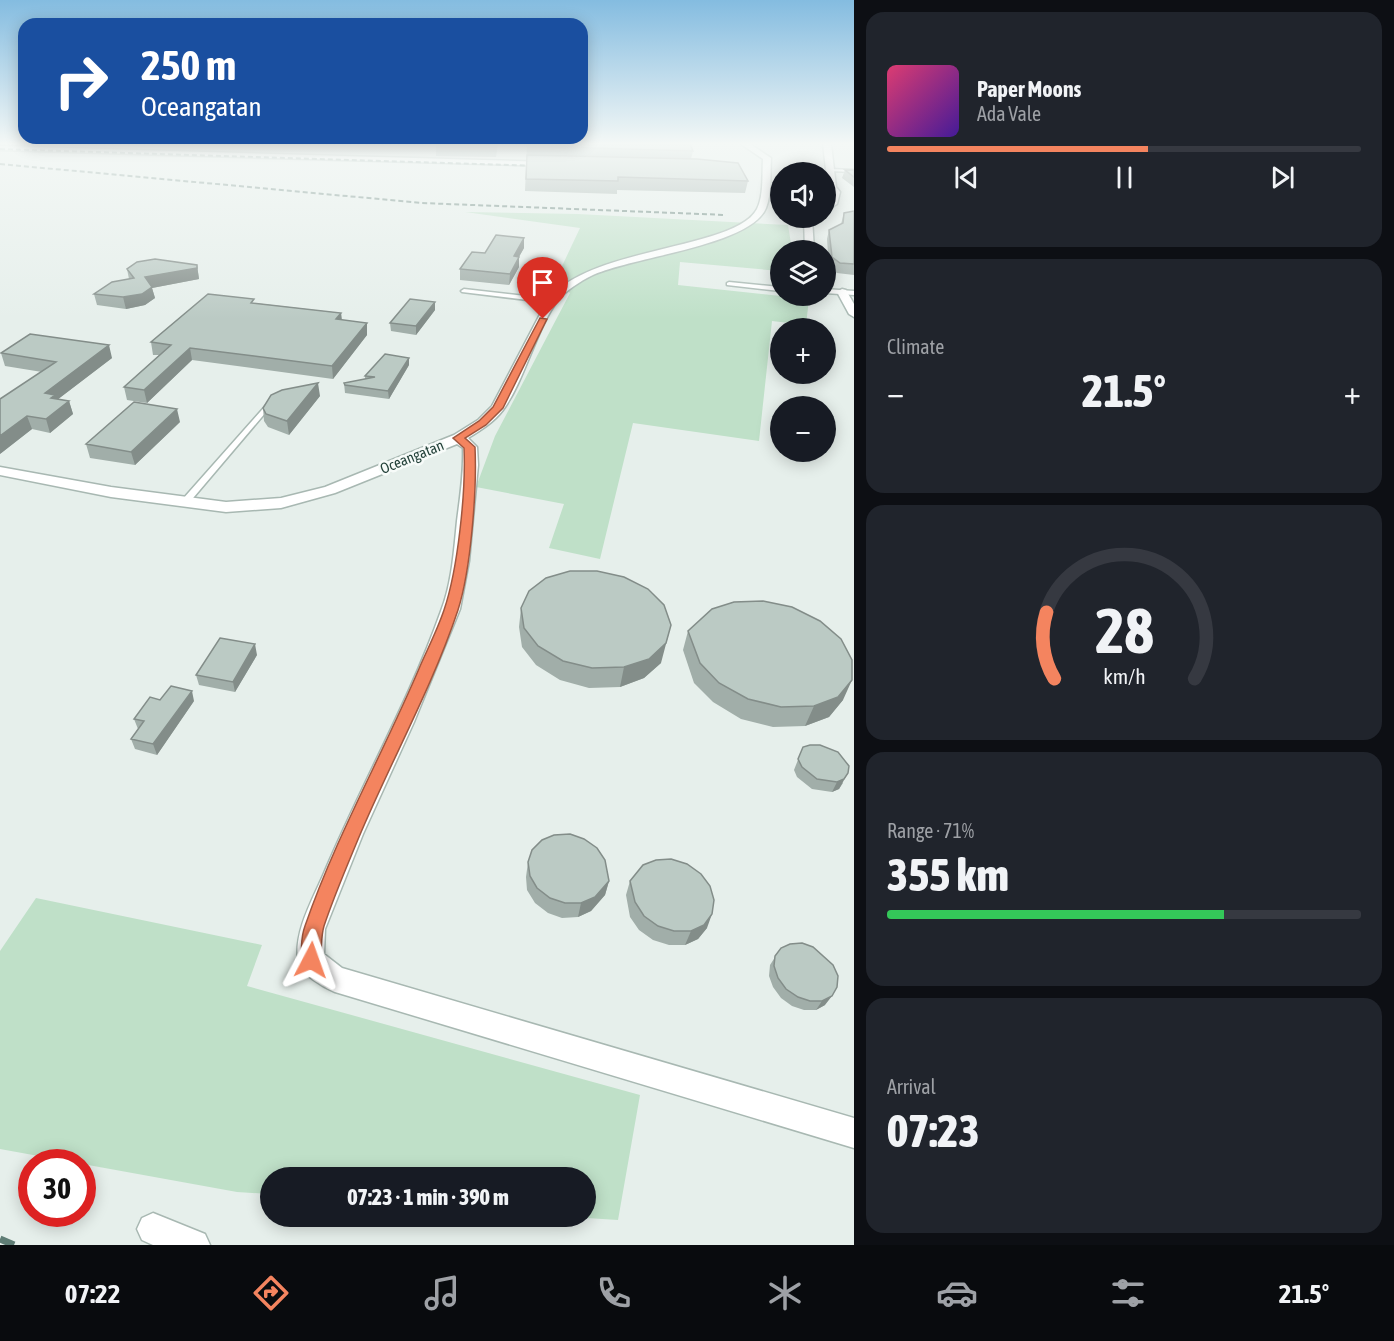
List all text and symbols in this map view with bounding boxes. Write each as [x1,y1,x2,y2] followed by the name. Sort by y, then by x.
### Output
[141,41,236,89] text: 250 m
[42,42,120,120] icon: right
[977,76,1081,102] text: Paper Moons
[141,91,262,122] text: Oceangatan
[977,102,1041,125] text: Ada Vale
[950,161,983,194] icon: previous
[1108,161,1141,194] icon: pause
[1266,161,1299,194] icon: next
[770,162,836,462] map controls
[770,162,836,228] button: sound
[770,240,836,306] button: layers
[517,257,568,319] pin
[526,266,559,299] icon: arrive
[770,318,836,384] button: +
[887,335,944,358] text: Climate
[1082,365,1166,417] text: 21.5°
[887,373,904,411] text: −
[1344,373,1361,411] text: +
[770,396,836,462] button: −
[378,436,446,477] street label: Oceangatan
[1095,596,1153,667] text: 28
[1103,665,1145,690] text: km/h
[887,819,974,842] text: Range · 71%
[887,849,1009,901] text: 355 km
[279,928,343,992] position arrow
[887,1075,936,1098] text: Arrival
[887,1105,980,1157] text: 07:23
[18,1149,96,1227] speed limit sign: 30
[347,1184,509,1210] text: 07:23 · 1 min · 390 m
[250,1272,292,1314] icon: directions
[421,1272,463,1314] icon: music
[593,1272,635,1314] icon: phone
[764,1272,806,1314] icon: climate
[936,1272,978,1314] icon: car
[1107,1272,1149,1314] icon: filters
[65,1278,120,1309] text: 07:22
[1279,1278,1329,1309] text: 21.5°

